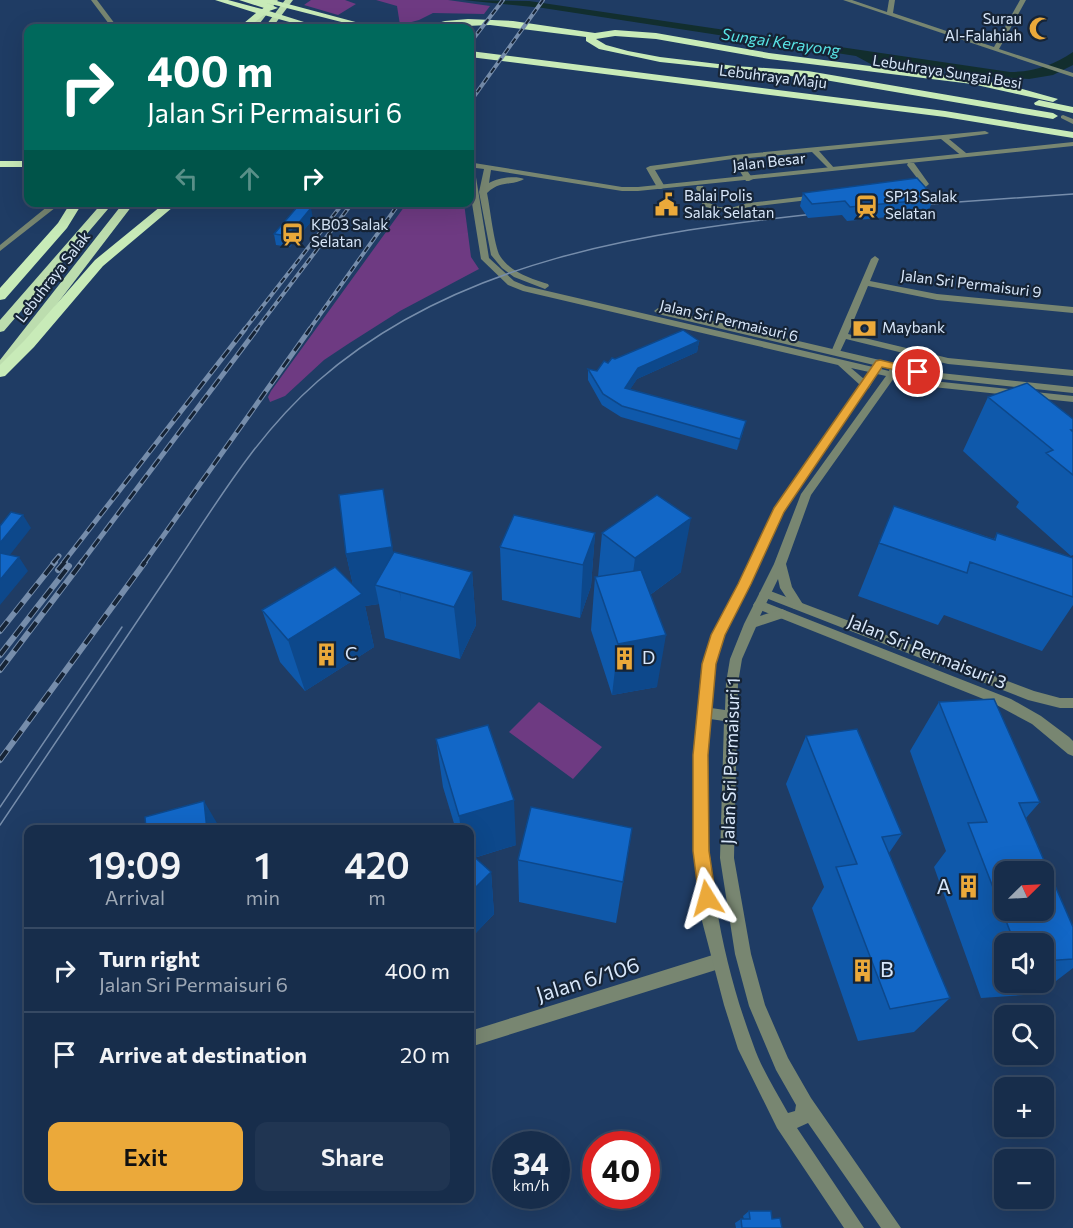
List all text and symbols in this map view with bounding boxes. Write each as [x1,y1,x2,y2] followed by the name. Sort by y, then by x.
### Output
[945,9,1022,44] place label: Surau Al-Falahiah
[1027,15,1053,41] mosque icon: Surau Al-Falahiah
[720,24,843,59] water label: Sungai Kerayong
[147,44,273,96] text: 400 m
[48,48,126,126] icon: right
[871,50,1023,92] street label: Lebuhraya Sungai Besi
[718,60,828,92] street label: Lebuhraya Maju
[147,96,402,129] text: Jalan Sri Permaisuri 6
[731,148,806,174] street label: Jalan Besar
[170,162,203,195] icon: left
[233,162,266,195] icon: ahead
[296,162,329,195] icon: right
[684,186,774,221] place label: Balai Polis Salak Selatan
[885,187,957,222] place label: SP13 Salak Selatan
[653,192,679,218] public building icon: Balai Polis Salak Selatan
[854,193,880,219] station icon: SP13 Salak Selatan
[311,215,388,250] place label: KB03 Salak Selatan
[280,221,306,247] station icon: KB03 Salak Selatan
[11,227,93,326] street label: Lebuhraya Salak
[900,265,1043,301] street label: Jalan Sri Permaisuri 9
[658,295,800,345] street label: Jalan Sri Permaisuri 6
[851,315,877,341] bank icon: Maybank
[882,318,945,336] place label: Maybank
[892,346,943,397] pin
[901,355,934,388] icon: arrive
[845,609,1010,693] street label: Jalan Sri Permaisuri 3
[314,641,340,667] building icon: C
[345,642,357,664] place label: C
[611,645,637,671] building icon: D
[642,646,655,668] place label: D
[716,677,744,845] street label: Jalan Sri Permaisuri 1
[88,842,181,886] text: 19:09
[255,842,271,886] text: 1
[344,842,410,886] text: 420
[994,861,1054,921] north arrow
[994,861,1054,1209] map controls
[675,866,739,930] position arrow
[937,873,951,898] place label: A
[956,874,982,900] building icon: A
[105,885,165,909] text: Arrival
[246,885,280,909] text: min
[368,885,386,909] text: m
[994,933,1054,993] button: sound
[99,945,200,972] text: Turn right
[533,951,642,1006] street label: Jalan 6/106
[48,954,81,987] icon: right
[880,956,894,981] place label: B
[385,957,450,984] text: 400 m
[849,957,875,983] building icon: B
[99,972,288,996] text: Jalan Sri Permaisuri 6
[994,1005,1054,1065] button: search
[48,1038,81,1071] icon: arrive
[99,1041,307,1068] text: Arrive at destination
[400,1041,450,1068] text: 20 m
[994,1077,1054,1137] button: +
[48,1122,243,1191] button: Exit
[255,1122,450,1191] button: Share
[582,1131,660,1209] speed limit sign: 40
[513,1144,549,1181] text: 34
[994,1149,1054,1209] button: −
[513,1176,549,1194] text: km/h

